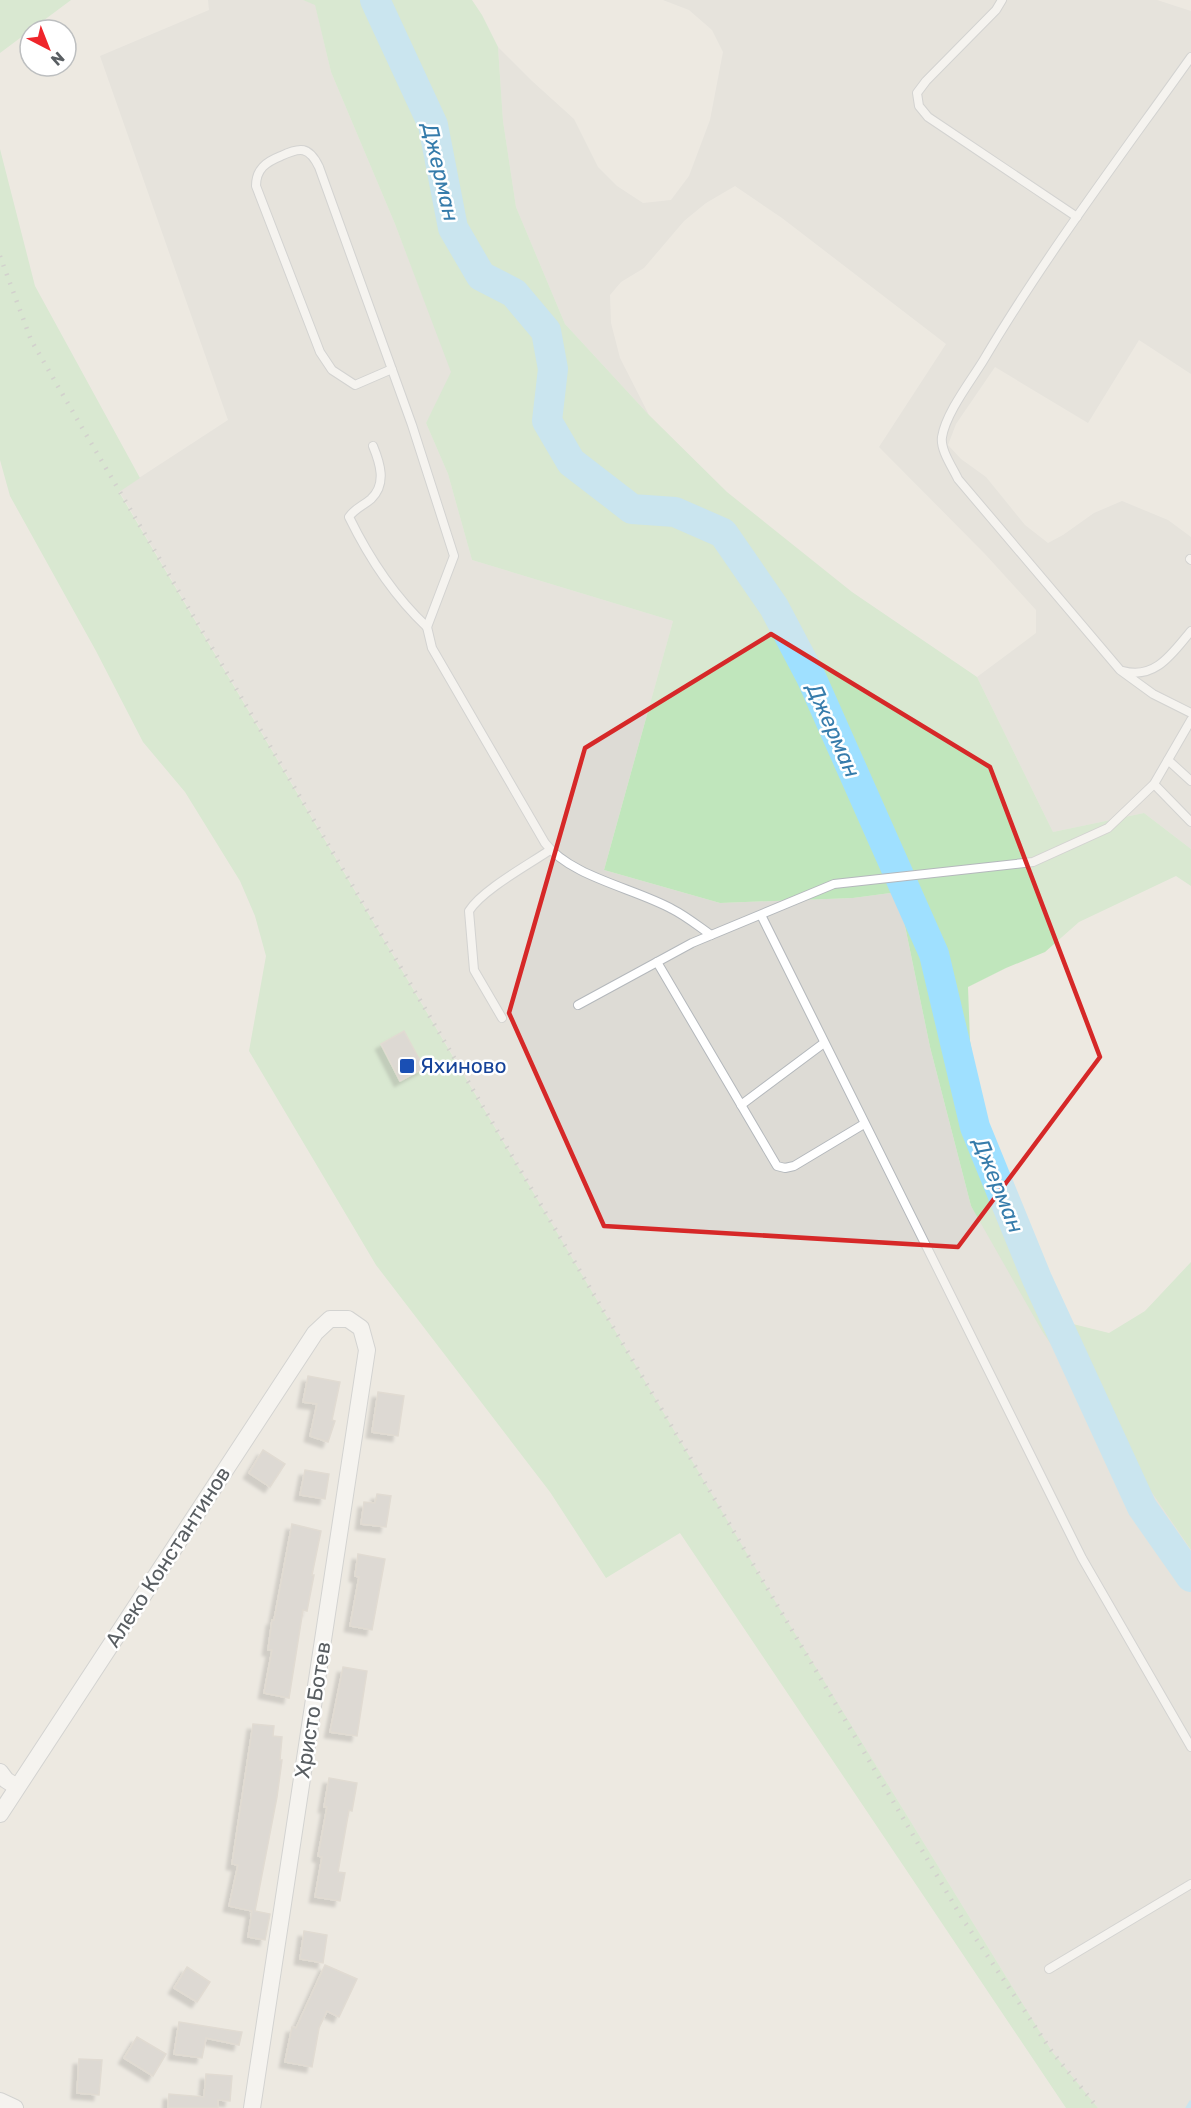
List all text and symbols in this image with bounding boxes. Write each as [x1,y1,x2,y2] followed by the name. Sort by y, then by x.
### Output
[18,18,78,78] north arrow
[47,48,68,70] text: N
[416,118,465,224] water label: Джерман
[800,677,866,781] water label: Джерман
[420,1053,507,1078] place label: Яхиново
[398,1057,416,1075] marker: Яхиново
[967,1132,1030,1237] water label: Джерман
[100,1462,235,1652] street label: Алеко Константинов
[289,1640,336,1780] street label: Христо Ботев

